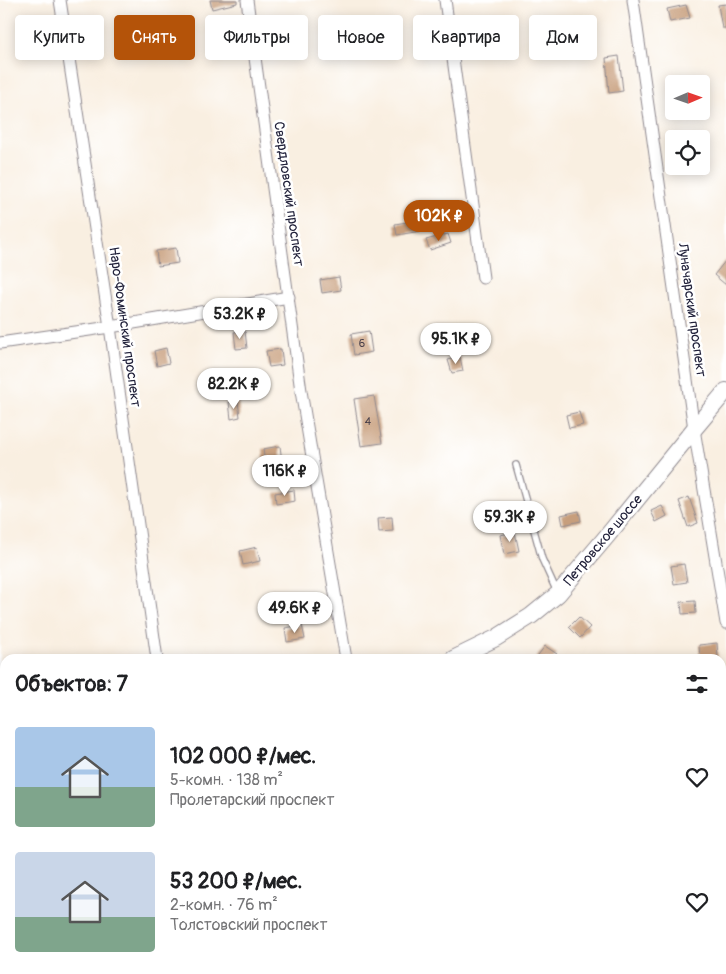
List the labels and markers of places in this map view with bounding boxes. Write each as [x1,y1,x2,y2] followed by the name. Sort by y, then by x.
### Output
[398,200,480,242] pin: 102K ₽
[194,298,286,340] pin: 53.2K ₽
[410,322,502,365] pin: 95.1K ₽
[188,368,280,410] pin: 82.2K ₽
[244,454,326,497] pin: 116K ₽
[464,500,556,543] pin: 59.3K ₽
[249,592,341,634] pin: 49.6K ₽

